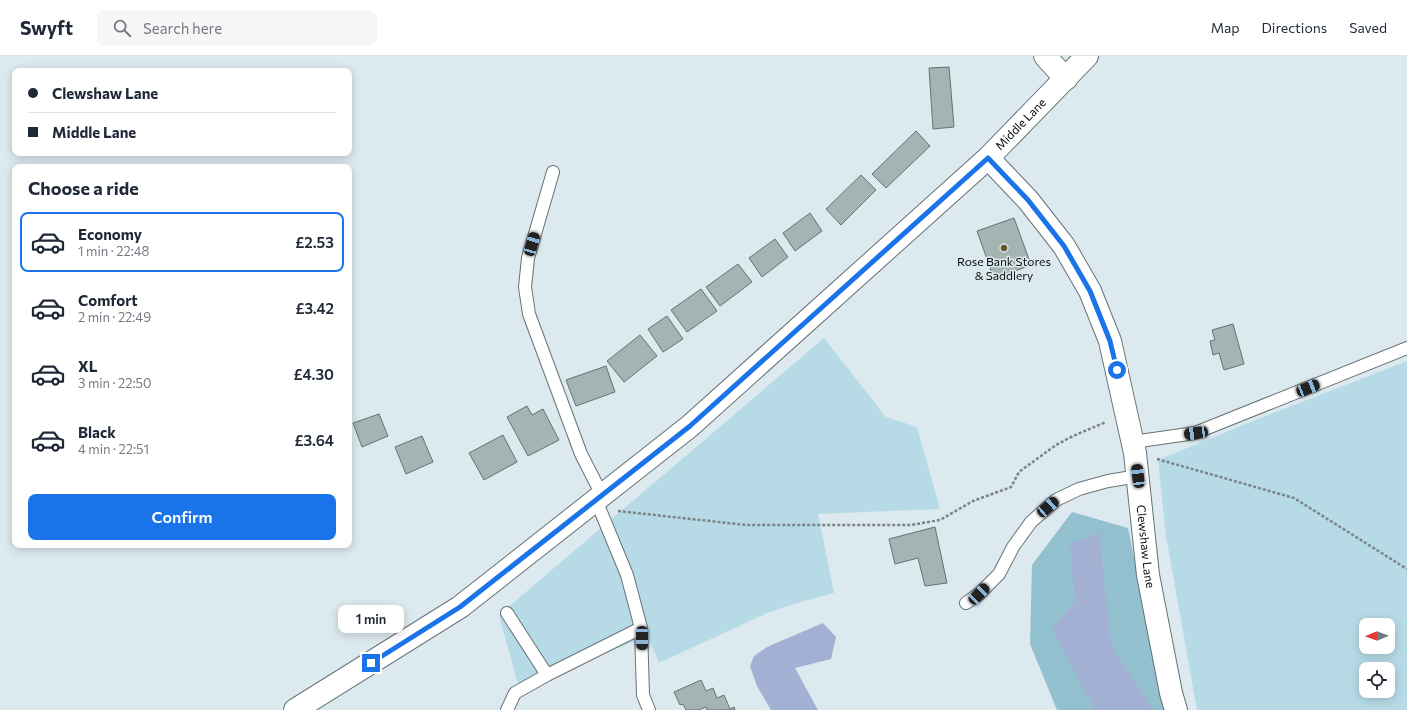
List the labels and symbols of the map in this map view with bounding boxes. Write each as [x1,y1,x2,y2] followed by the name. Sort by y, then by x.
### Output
[992,95,1048,152] street label: Middle Lane
[523,231,541,257] car
[999,243,1009,253] marker: Rose Bank Stores & Saddlery
[957,254,1051,282] place label: Rose Bank Stores & Saddlery
[1108,361,1126,379] route start
[1295,378,1321,398] car
[1183,425,1209,441] car
[1131,463,1145,489] car
[1035,495,1061,519] car
[1135,504,1158,589] street label: Clewshaw Lane
[966,581,992,607] car
[338,605,404,633] callout: 1 min
[1359,618,1395,654] north arrow
[636,626,648,650] car
[362,654,380,672] route end

